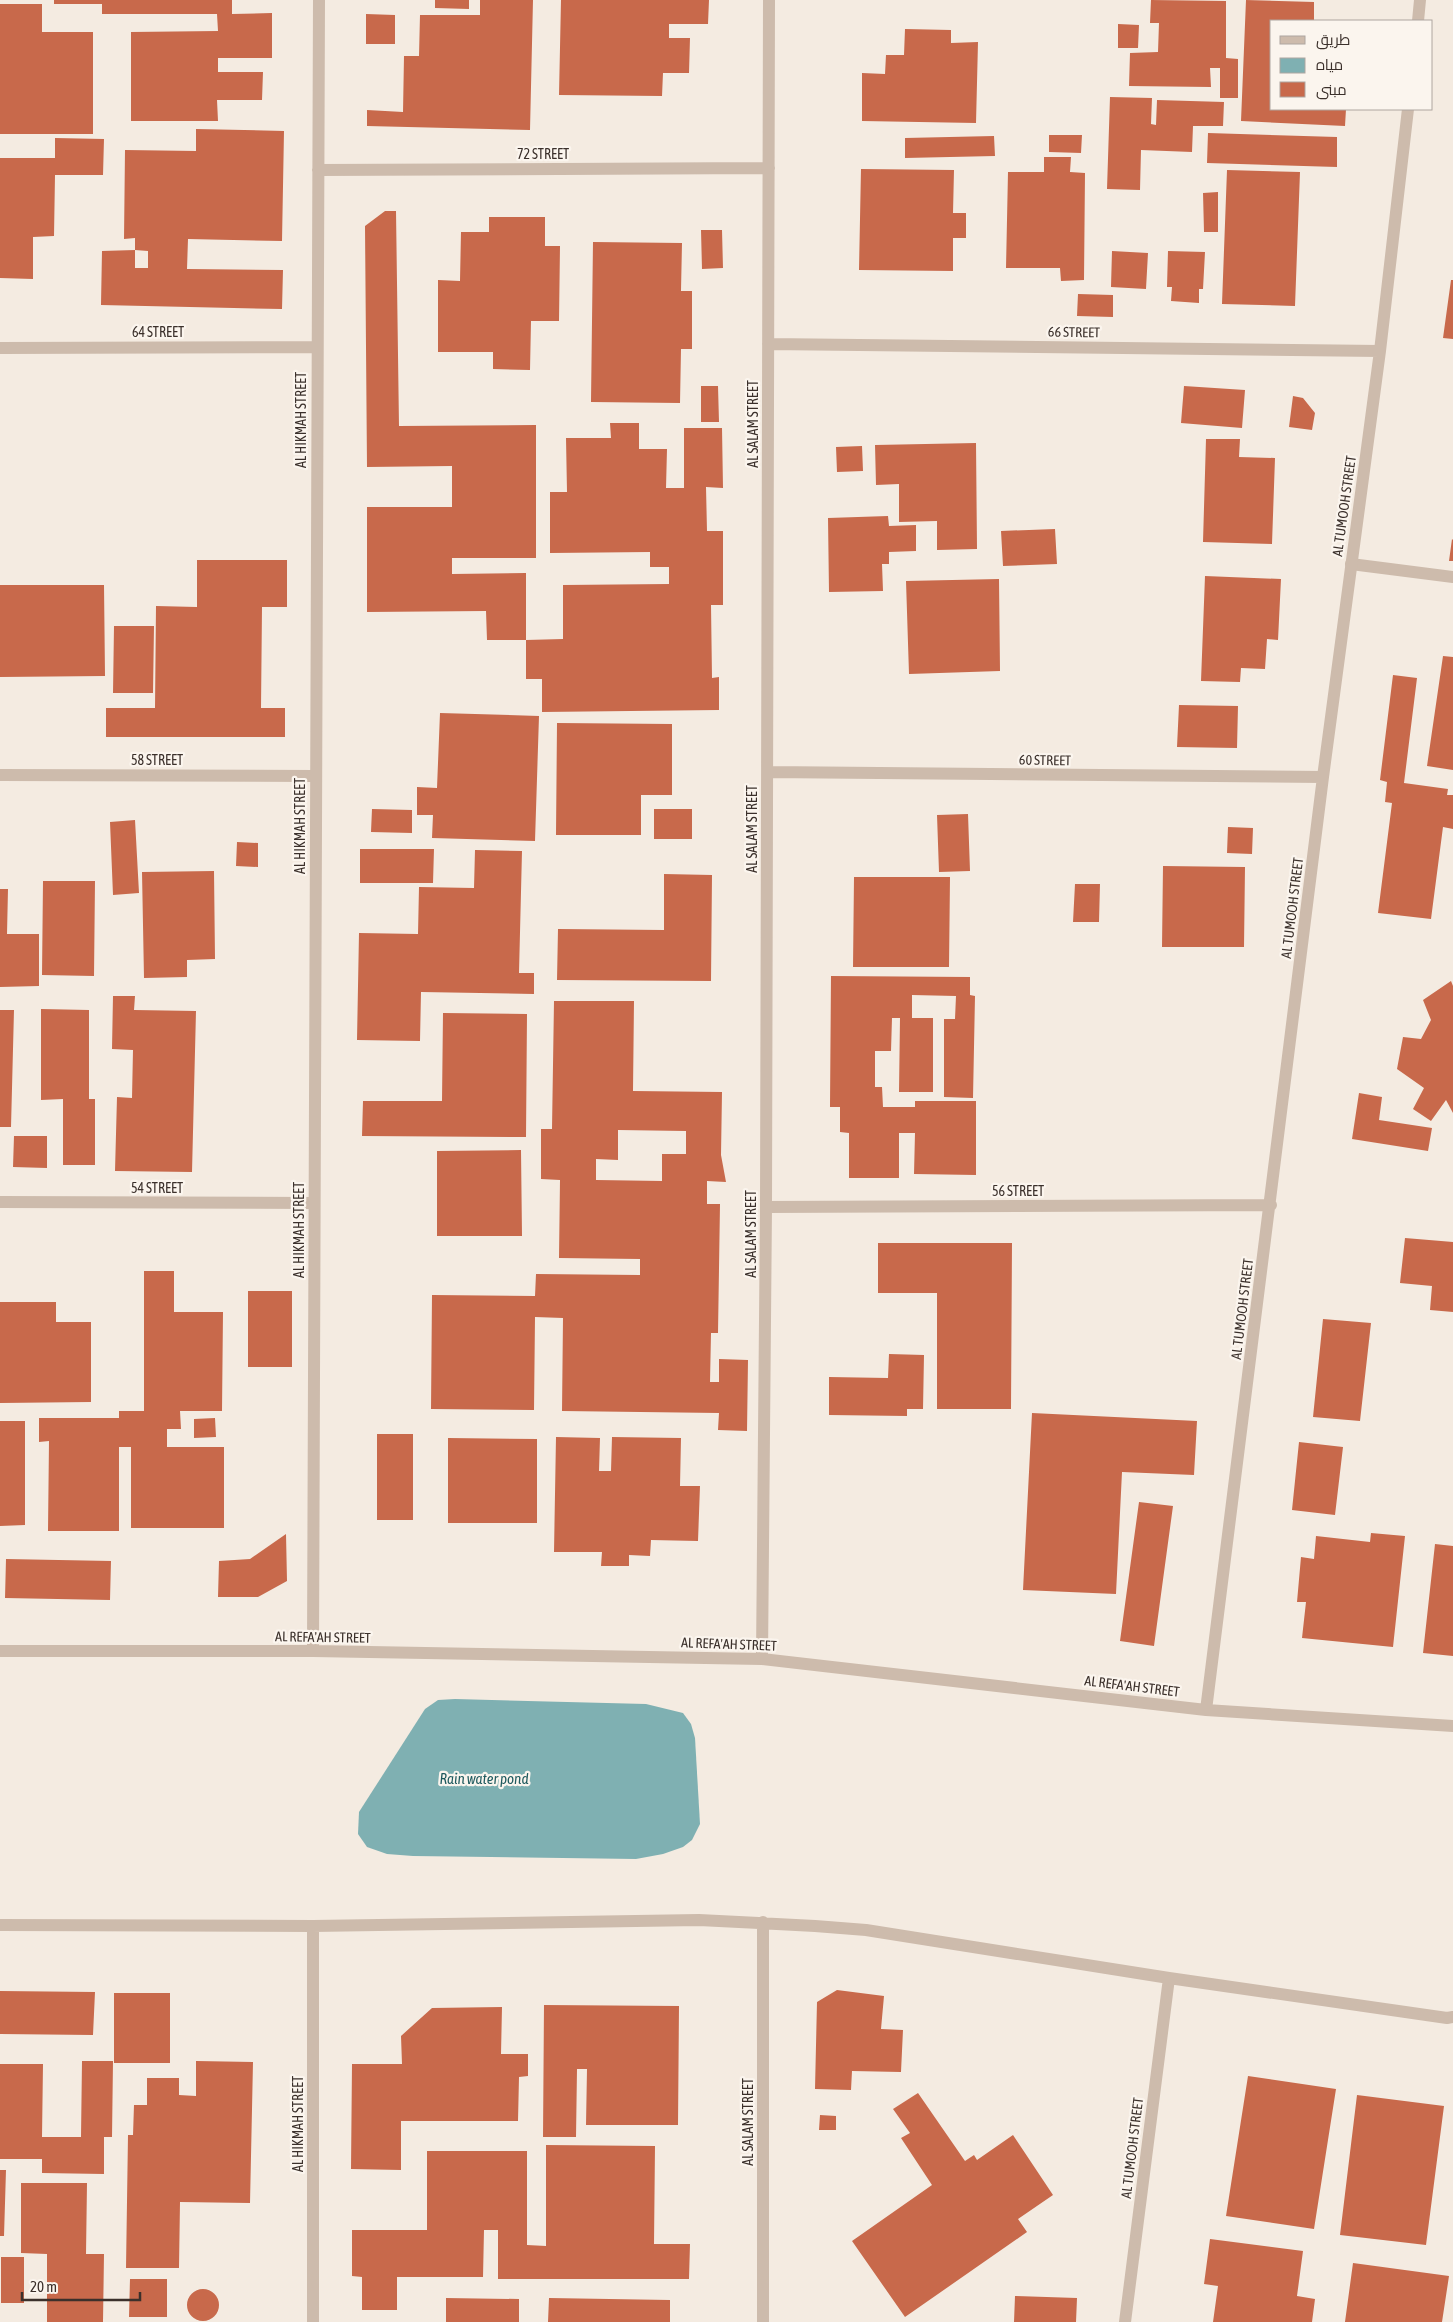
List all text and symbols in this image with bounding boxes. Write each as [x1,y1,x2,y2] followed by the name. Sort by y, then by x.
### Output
[1270,20,1433,110] legend
[1316,31,1350,50] text: طريق
[1316,56,1343,73] text: مياه
[1316,81,1347,100] text: مبنى
[517,146,569,162] street label: 72 STREET
[132,324,184,340] street label: 64 STREET
[1048,324,1100,340] street label: 66 STREET
[293,372,309,468] street label: AL HIKMAH STREET
[745,380,761,468] street label: AL SALAM STREET
[1329,455,1359,557] street label: AL TUMOOH STREET
[131,752,183,768] street label: 58 STREET
[1019,752,1071,768] street label: 60 STREET
[292,778,308,874] street label: AL HIKMAH STREET
[744,785,760,873] street label: AL SALAM STREET
[1278,857,1306,959] street label: AL TUMOOH STREET
[131,1180,183,1196] street label: 54 STREET
[291,1182,307,1278] street label: AL HIKMAH STREET
[992,1183,1044,1199] street label: 56 STREET
[743,1190,759,1278] street label: AL SALAM STREET
[1228,1258,1256,1360] street label: AL TUMOOH STREET
[275,1628,371,1646] street label: AL REFA'AH STREET
[681,1634,777,1654] street label: AL REFA'AH STREET
[1084,1672,1180,1700] street label: AL REFA'AH STREET
[439,1770,529,1787] water label: Rain water pond
[290,2076,306,2172] street label: AL HIKMAH STREET
[740,2078,756,2166] street label: AL SALAM STREET
[1118,2097,1146,2199] street label: AL TUMOOH STREET
[22,2270,140,2302] scale bar
[30,2278,57,2295] text: 20 m

